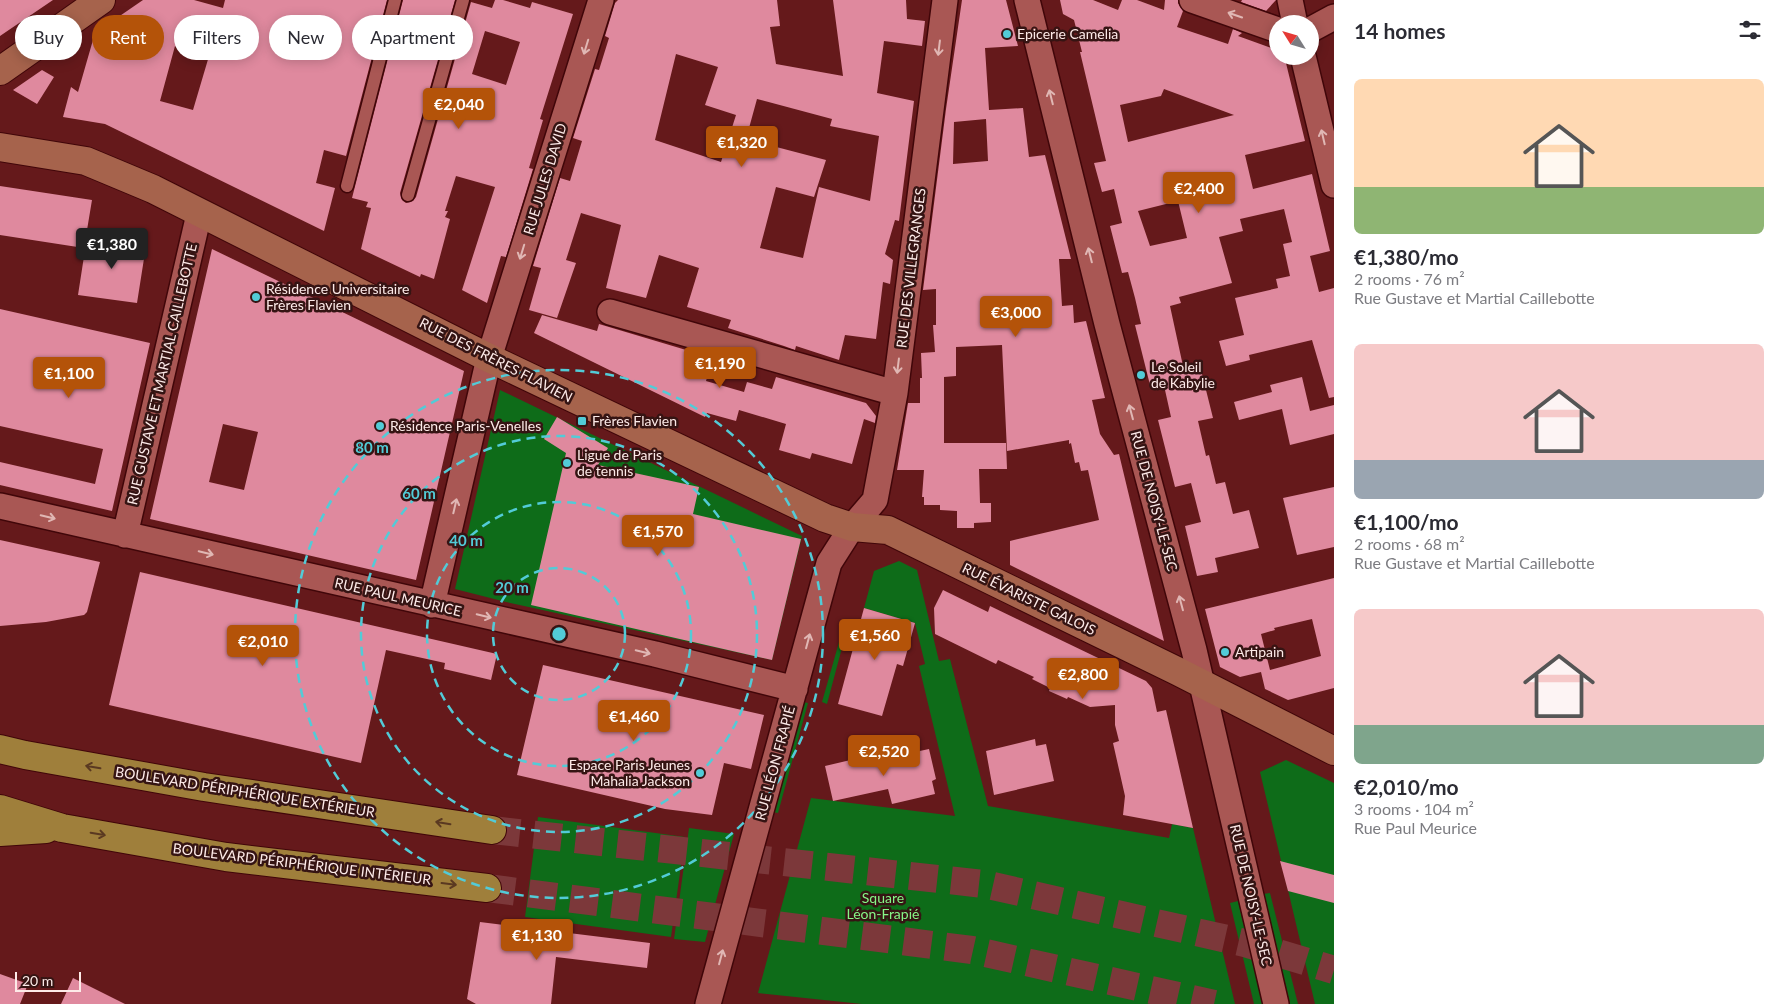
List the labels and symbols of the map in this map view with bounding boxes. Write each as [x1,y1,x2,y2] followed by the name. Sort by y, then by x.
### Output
[1227,10,1243,19] one-way arrow
[1269,15,1319,65] north arrow
[1017,25,1118,42] place label: Epicerie Camelia
[1001,28,1013,40] marker: Epicerie Camelia
[581,38,591,54] one-way arrow
[934,40,944,56] one-way arrow
[418,88,500,130] pin: €2,040
[1046,89,1055,105] one-way arrow
[519,121,570,237] street label: RUE JULES DAVID
[701,126,783,168] pin: €1,320
[1318,130,1327,146] one-way arrow
[1158,172,1240,214] pin: €2,400
[892,187,929,349] street label: RUE DES VILLEGRANGES
[71,228,153,270] pin: €1,380
[123,241,200,506] street label: RUE GUSTAVE ET MARTIAL CAILLEBOTTE
[517,243,527,259] one-way arrow
[1085,247,1094,263] one-way arrow
[266,280,409,313] place label: Résidence Universitaire Frères Flavien
[250,291,262,303] marker: Résidence Universitaire Frères Flavien
[975,296,1057,338] pin: €3,000
[417,314,576,406] street label: RUE DES FRÈRES FLAVIEN
[679,346,761,389] pin: €1,190
[28,356,110,399] pin: €1,100
[893,357,903,373] one-way arrow
[1151,358,1215,391] place label: Le Soleil de Kabylie
[1135,369,1147,381] marker: Le Soleil de Kabylie
[1125,404,1135,420] one-way arrow
[592,412,677,429] place label: Frères Flavien
[576,415,588,427] marker: Frères Flavien
[390,417,541,434] place label: Résidence Paris-Venelles
[374,420,386,432] marker: Résidence Paris-Venelles
[1128,429,1182,573] street label: RUE DE NOISY-LE-SEC
[355,438,389,456] text: 80 m
[577,446,662,479] place label: Ligue de Paris de tennis
[561,457,573,469] marker: Ligue de Paris de tennis
[402,484,436,502] text: 60 m
[451,499,460,515] one-way arrow
[39,513,55,522] one-way arrow
[617,514,699,557] pin: €1,570
[449,531,483,549] text: 40 m
[198,549,214,558] one-way arrow
[960,559,1099,638] street label: RUE ÉVARISTE GALOIS
[333,574,463,619] street label: RUE PAUL MEURICE
[495,578,529,596] text: 20 m
[1176,595,1186,611] one-way arrow
[475,612,491,621] one-way arrow
[834,618,916,661] pin: €1,560
[222,624,304,667] pin: €2,010
[550,625,568,643] centre of rings
[804,634,813,650] one-way arrow
[1235,643,1284,660] place label: Artipain
[1219,646,1231,658] marker: Artipain
[634,648,650,657] one-way arrow
[1042,658,1124,700] pin: €2,800
[593,700,675,742] pin: €1,460
[751,704,798,822] street label: RUE LÉON FRAPIÉ
[843,734,925,777] pin: €2,520
[569,756,690,789] place label: Espace Paris Jeunes Mahalia Jackson
[85,762,101,772] one-way arrow
[114,763,376,820] street label: BOULEVARD PÉRIPHÉRIQUE EXTÉRIEUR
[694,767,706,779] marker: Espace Paris Jeunes Mahalia Jackson
[436,818,452,828] one-way arrow
[1227,823,1276,968] street label: RUE DE NOISY-LE-SEC
[90,830,106,840] one-way arrow
[172,839,432,888] street label: BOULEVARD PÉRIPHÉRIQUE INTÉRIEUR
[441,879,457,889] one-way arrow
[847,889,919,922] park label: Square Léon-Frapié
[496,918,578,961] pin: €1,130
[716,949,726,965] one-way arrow
[15,969,81,992] scale bar

